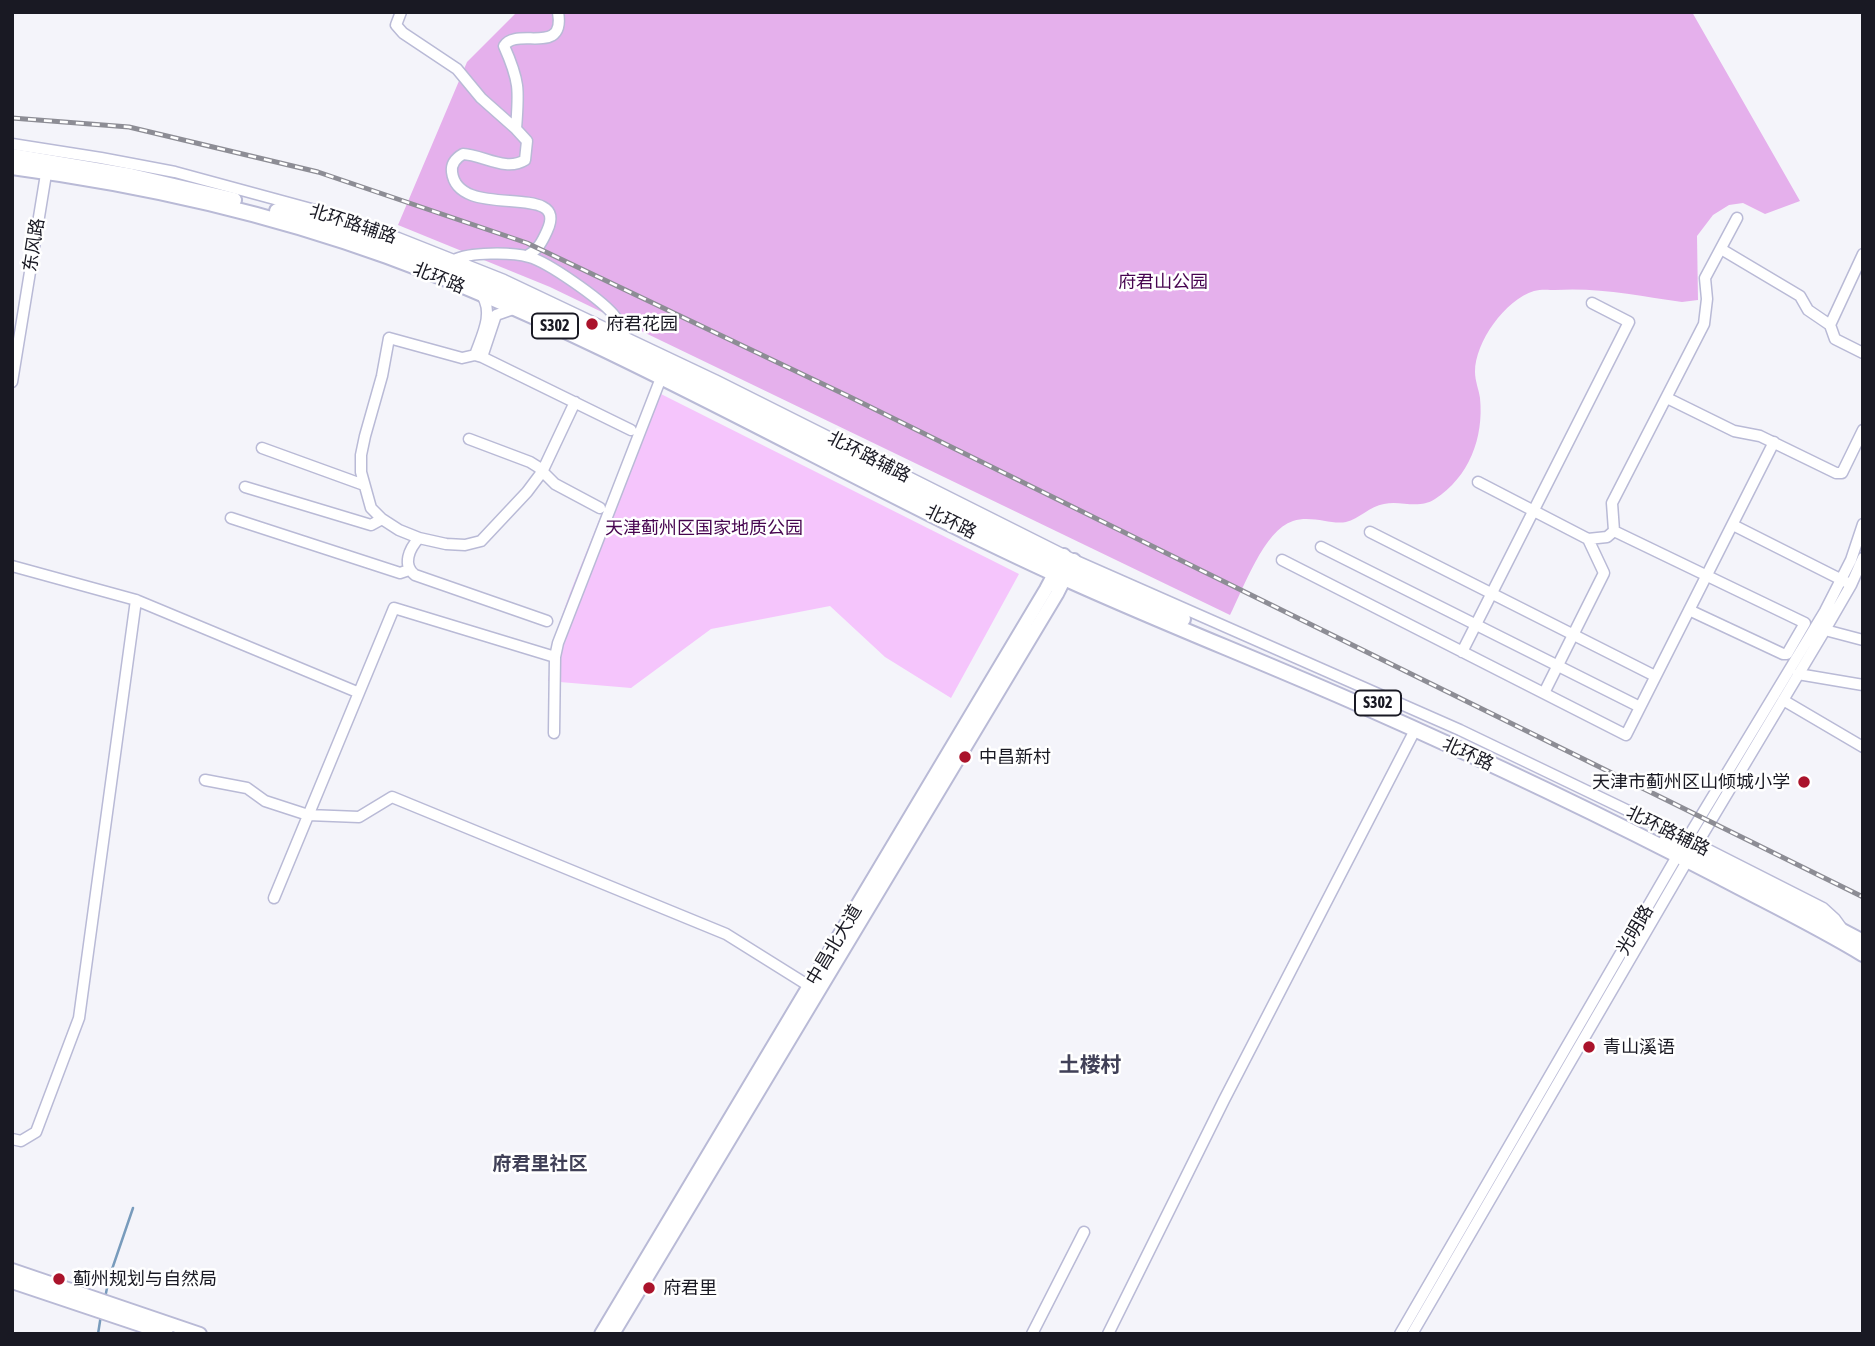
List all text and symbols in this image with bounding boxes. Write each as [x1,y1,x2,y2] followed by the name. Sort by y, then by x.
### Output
[307,200,399,248] street label: 北环路辅路
[19,217,49,273] street label: 东风路
[410,258,468,298] street label: 北环路
[1118,271,1208,293] park label: 府君山公园
[606,313,678,335] place label: 府君花园
[532,314,578,338] road number: S302
[584,316,600,332] marker: 府君花园
[824,427,914,487] street label: 北环路辅路
[922,500,980,544] street label: 北环路
[605,517,803,539] park label: 天津蓟州区国家地质公园
[1355,690,1401,716] road number: S302
[1439,733,1497,775] street label: 北环路
[979,746,1051,768] place label: 中昌新村
[957,749,973,765] marker: 中昌新村
[1592,771,1790,793] place label: 天津市蓟州区山倾城小学
[1796,774,1812,790] marker: 天津市蓟州区山倾城小学
[1623,802,1713,860] street label: 北环路辅路
[802,901,866,989] street label: 中昌北大道
[1612,901,1658,959] street label: 光明路
[1603,1036,1675,1058] place label: 青山溪语
[1581,1039,1597,1055] marker: 青山溪语
[1059,1052,1121,1078] district label: 土楼村
[493,1153,587,1175] district label: 府君里社区
[73,1268,217,1290] place label: 蓟州规划与自然局
[51,1271,67,1287] marker: 蓟州规划与自然局
[663,1277,717,1299] place label: 府君里
[641,1280,657,1296] marker: 府君里

